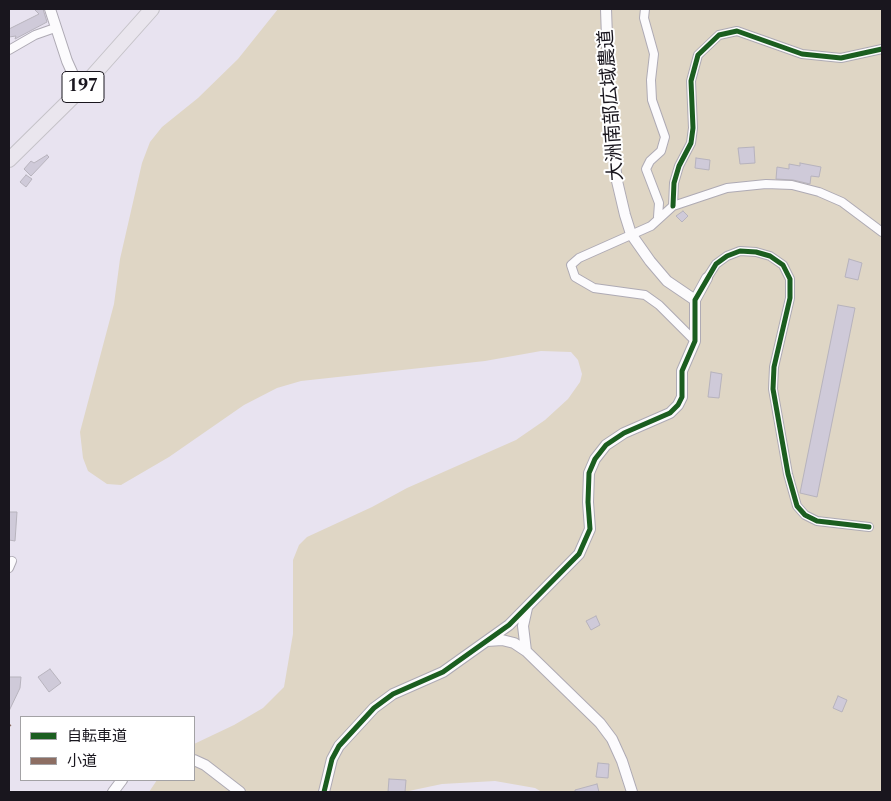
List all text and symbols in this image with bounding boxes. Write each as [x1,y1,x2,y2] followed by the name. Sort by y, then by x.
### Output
[596,28,630,182] street label: 大洲南部広域農道
[62,72,104,102] road number: 197
[20,716,195,781] legend
[67,725,127,748] text: 自転車道
[67,750,97,773] text: 小道

